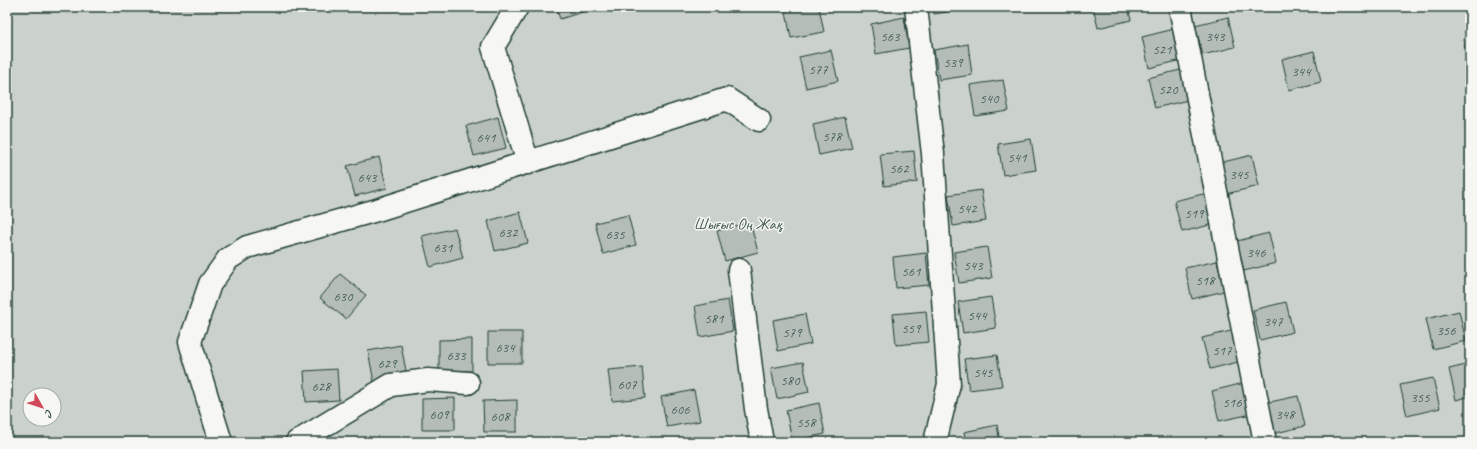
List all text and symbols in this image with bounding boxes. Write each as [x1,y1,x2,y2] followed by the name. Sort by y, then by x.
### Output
[881,28,901,45] house number: 563
[1206,28,1226,45] house number: 343
[1153,41,1172,58] house number: 521
[944,54,964,71] house number: 539
[809,61,828,78] house number: 577
[1292,63,1312,80] house number: 344
[1159,81,1179,98] house number: 520
[980,90,1000,107] house number: 540
[823,128,843,145] house number: 578
[477,129,496,146] house number: 641
[1008,149,1027,166] house number: 541
[890,160,910,177] house number: 562
[1230,166,1249,183] house number: 345
[358,169,378,186] house number: 643
[958,200,978,217] house number: 542
[1185,205,1205,222] house number: 519
[694,214,784,234] park label: Шығыс Оң Жақ
[499,224,519,241] house number: 632
[606,226,625,243] house number: 635
[434,239,453,256] house number: 631
[1247,244,1266,261] house number: 346
[964,257,984,274] house number: 543
[902,263,921,280] house number: 561
[1196,272,1216,289] house number: 518
[334,288,354,305] house number: 630
[968,307,988,324] house number: 544
[705,310,724,327] house number: 581
[1264,313,1283,330] house number: 347
[902,320,922,337] house number: 559
[1437,322,1456,339] house number: 356
[783,324,803,341] house number: 579
[496,339,516,356] house number: 634
[1213,342,1232,359] house number: 517
[447,347,467,364] house number: 633
[378,355,398,372] house number: 629
[974,364,993,381] house number: 545
[781,372,801,389] house number: 580
[618,376,637,393] house number: 607
[312,378,332,395] house number: 628
[22,387,62,427] north arrow
[1411,389,1430,406] house number: 355
[1223,394,1242,411] house number: 516
[671,401,690,418] house number: 606
[430,406,450,423] house number: 609
[1276,406,1296,423] house number: 348
[42,407,57,421] text: С
[491,408,511,425] house number: 608
[797,414,817,431] house number: 558

